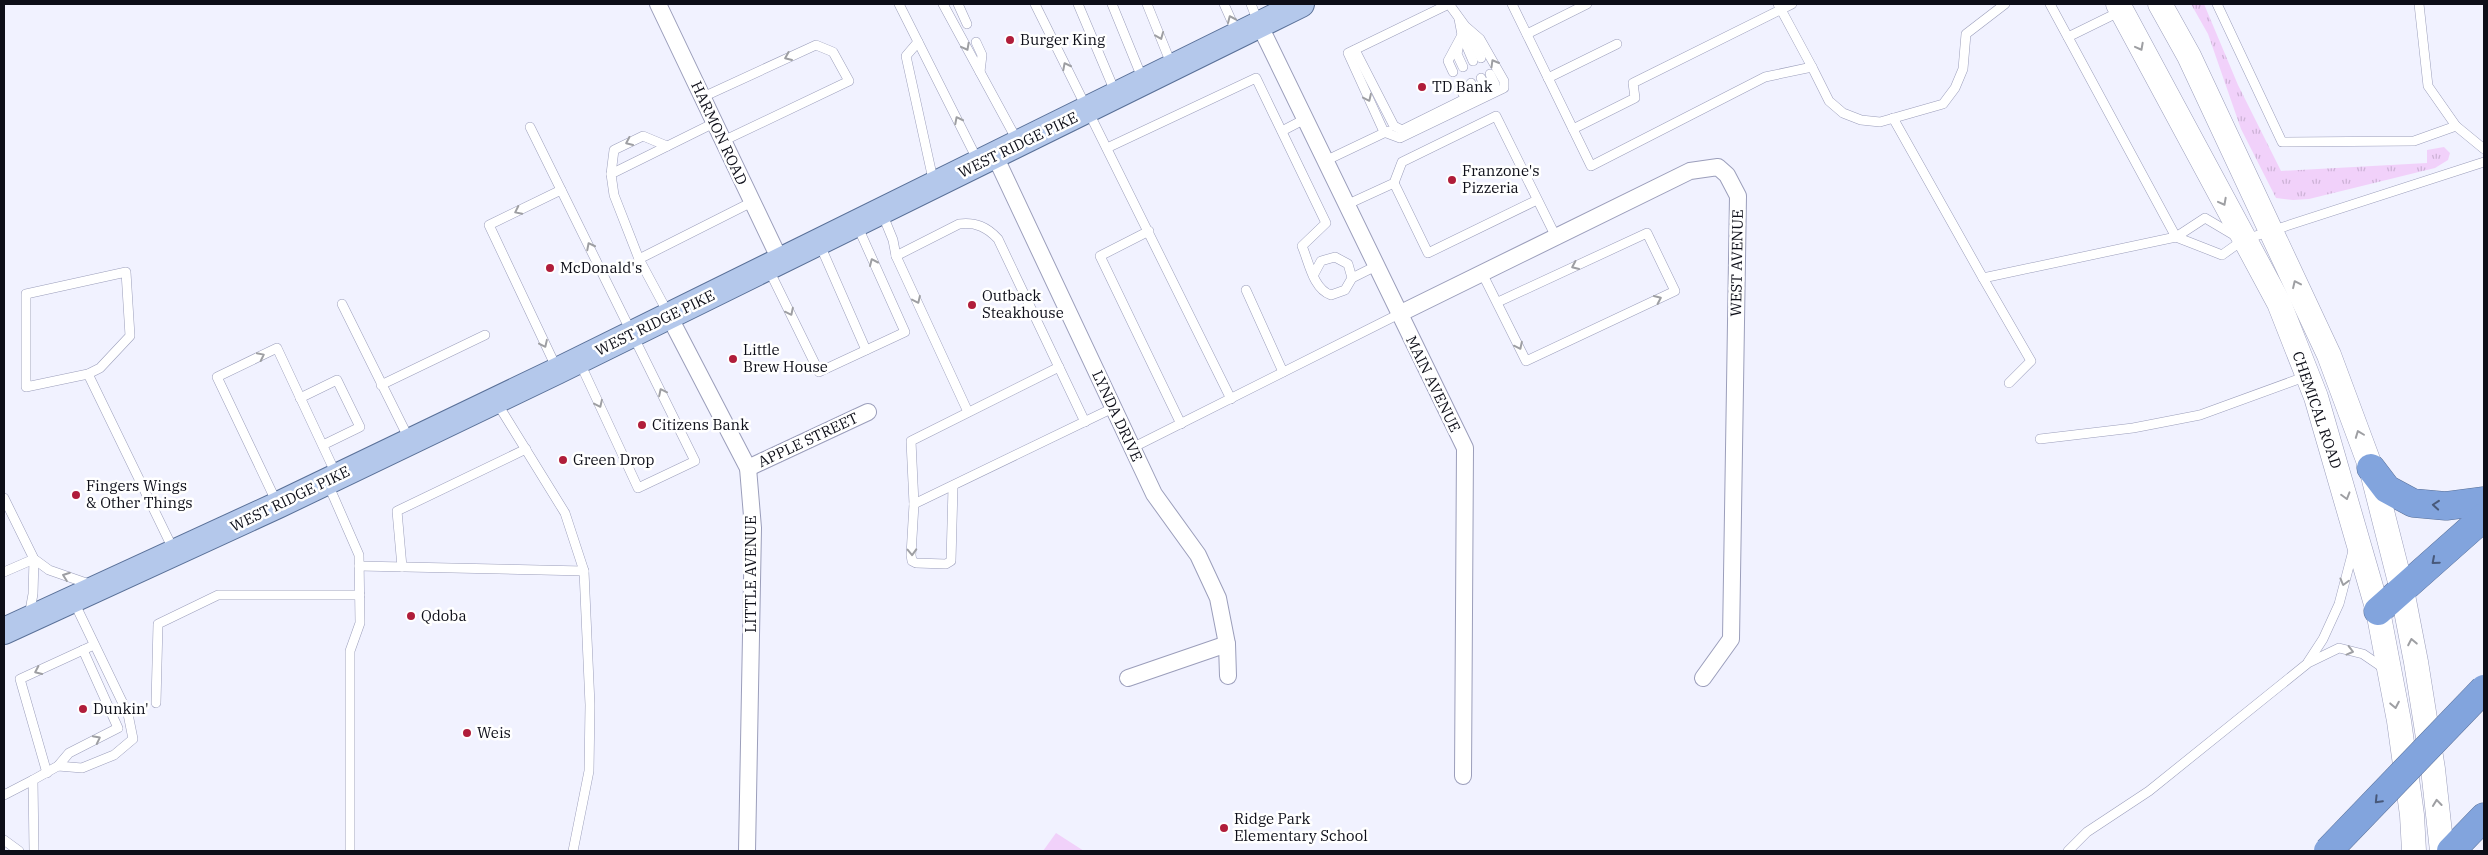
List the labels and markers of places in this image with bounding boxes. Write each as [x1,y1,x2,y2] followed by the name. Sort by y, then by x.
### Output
[1020,30,1105,49] place label: Burger King
[1004,34,1016,46] marker: Burger King
[1432,77,1493,96] place label: TD Bank
[1416,81,1428,93] marker: TD Bank
[1462,161,1540,197] place label: Franzone's Pizzeria
[1446,174,1458,186] marker: Franzone's Pizzeria
[560,258,642,277] place label: McDonald's
[544,262,556,274] marker: McDonald's
[982,286,1064,322] place label: Outback Steakhouse
[966,299,978,311] marker: Outback Steakhouse
[743,340,828,376] place label: Little Brew House
[727,353,739,365] marker: Little Brew House
[652,415,749,434] place label: Citizens Bank
[636,419,648,431] marker: Citizens Bank
[573,450,655,469] place label: Green Drop
[557,454,569,466] marker: Green Drop
[86,476,193,512] place label: Fingers Wings & Other Things
[70,489,82,501] marker: Fingers Wings & Other Things
[421,606,467,625] place label: Qdoba
[405,610,417,622] marker: Qdoba
[93,699,149,718] place label: Dunkin'
[77,703,89,715] marker: Dunkin'
[477,723,511,742] place label: Weis
[461,727,473,739] marker: Weis
[1234,809,1368,845] place label: Ridge Park Elementary School
[1218,822,1230,834] marker: Ridge Park Elementary School

